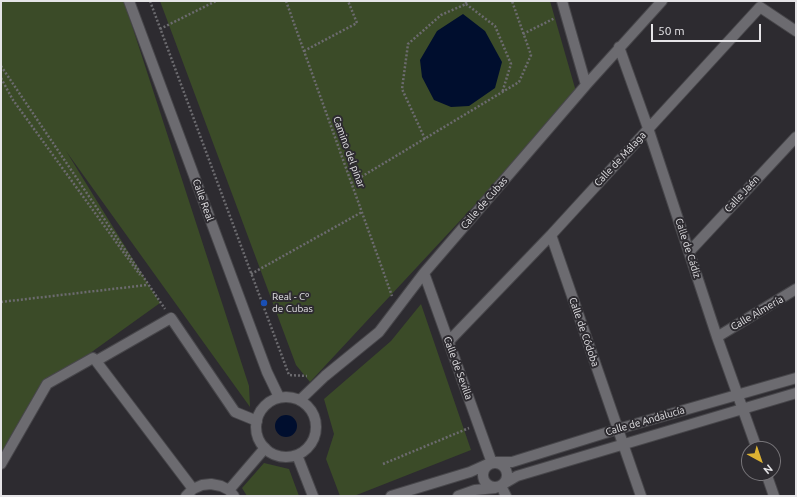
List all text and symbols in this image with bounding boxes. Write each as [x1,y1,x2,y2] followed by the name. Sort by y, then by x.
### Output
[653,16,763,42] scale bar
[658,24,685,37] text: 50 m
[330,115,368,189] street label: Camino del pinar
[592,129,648,189] street label: Calle de Málaga
[722,173,762,215] street label: Calle Jaén
[458,175,510,231] street label: Calle de Cubas
[190,177,216,223] street label: Calle Real
[673,217,703,279] street label: Calle de Cádiz
[272,291,313,314] place label: Real - Cº de Cubas
[728,293,786,333] street label: Calle Almería
[567,296,601,368] street label: Calle de Códoba
[259,298,269,308] marker: Real - Cº de Cubas
[441,335,475,401] street label: Calle de Sevilla
[604,404,686,438] street label: Calle de Andalucía
[741,441,781,481] north arrow
[761,462,775,477] text: N

